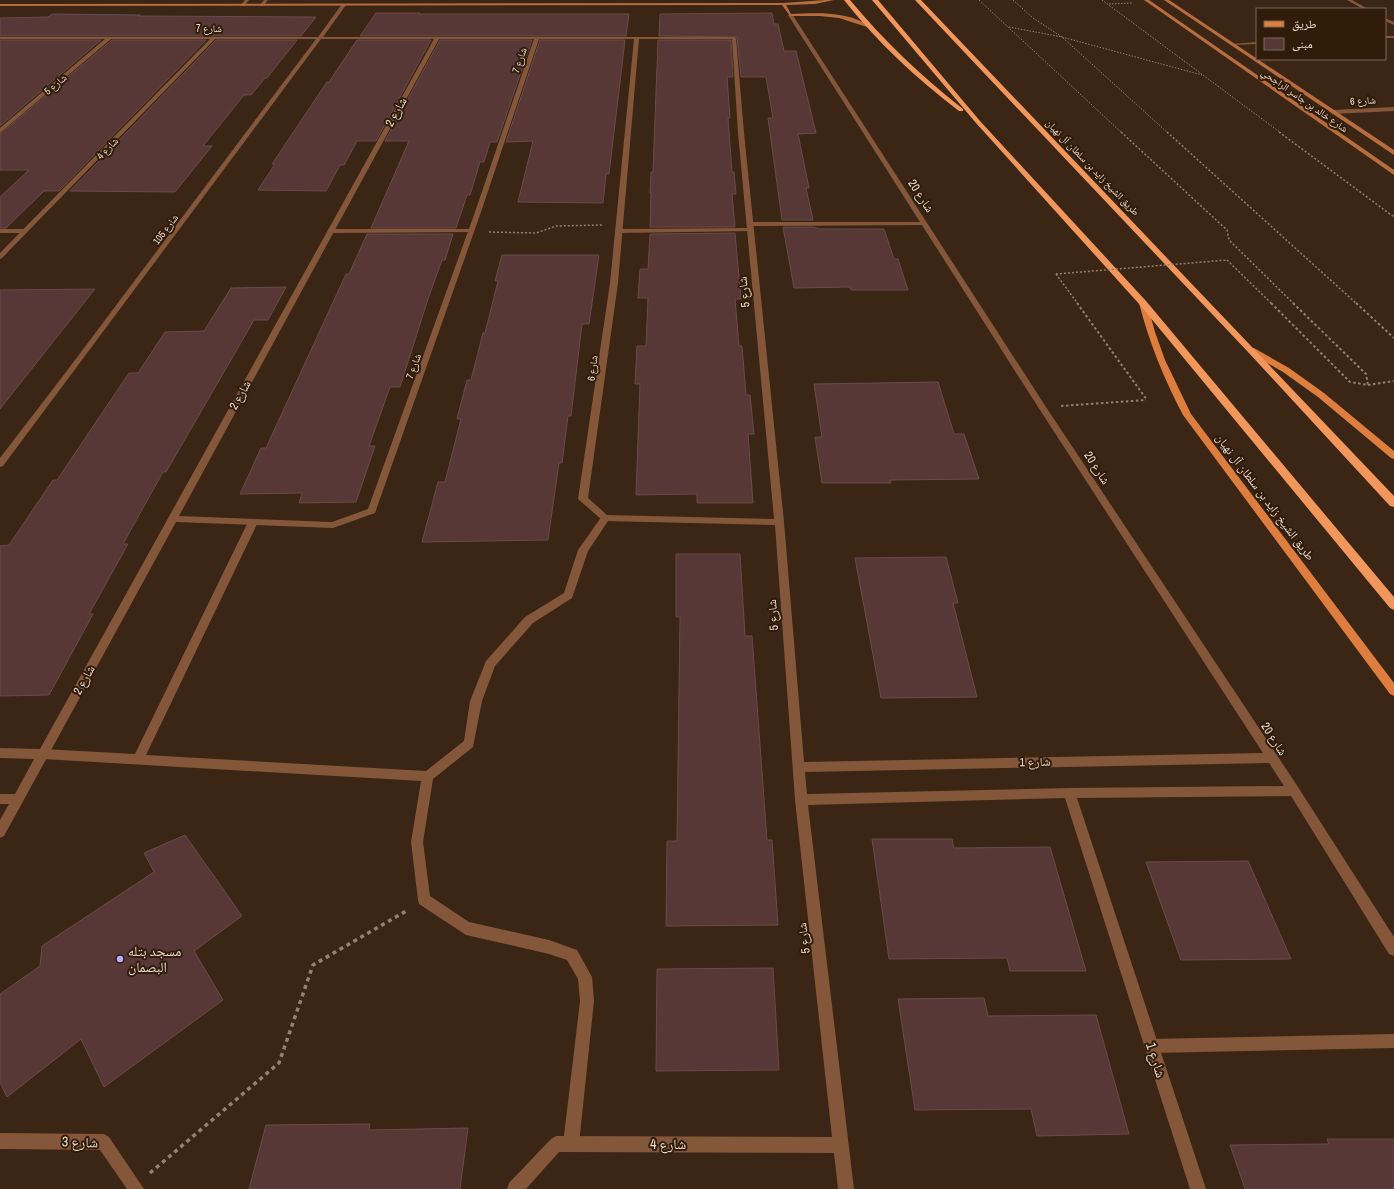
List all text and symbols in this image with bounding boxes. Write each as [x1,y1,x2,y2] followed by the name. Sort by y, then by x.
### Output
[1256,8,1386,60] legend
[1292,16,1317,32] text: طريق
[196,22,222,35] street label: شارع 7
[1292,36,1313,52] text: مبنى
[509,45,530,75] street label: شارع 7
[1258,66,1351,137] street label: شارع خالد بن جاسر الراجحي
[41,71,70,98] street label: شارع 5
[1350,93,1377,108] street label: شارع 6
[381,94,411,129] street label: شارع 2
[1043,116,1142,219] street label: طريق الشيخ زايد بن سلطان آل نهيان
[94,134,121,162] street label: شارع 4
[904,176,938,216] street label: شارع 20
[150,211,181,247] street label: شارع 105
[734,276,754,308] street label: شارع 5
[403,351,424,381] street label: شارع 7
[584,354,601,382] street label: شارع 6
[225,377,255,412] street label: شارع 2
[1212,430,1318,564] street label: طريق الشيخ زايد بن سلطان آل نهيان
[1080,448,1114,488] street label: شارع 20
[764,599,782,631] street label: شارع 5
[69,662,99,697] street label: شارع 2
[1257,719,1291,759] street label: شارع 20
[1019,754,1051,770] street label: شارع 1
[794,922,814,954] street label: شارع 5
[128,942,181,976] place label: مسجد بتله البصمان
[115,954,125,964] marker: مسجد بتله البصمان
[1141,1040,1170,1080] street label: شارع 1
[62,1132,98,1153] street label: شارع 3
[650,1135,686,1154] street label: شارع 4

